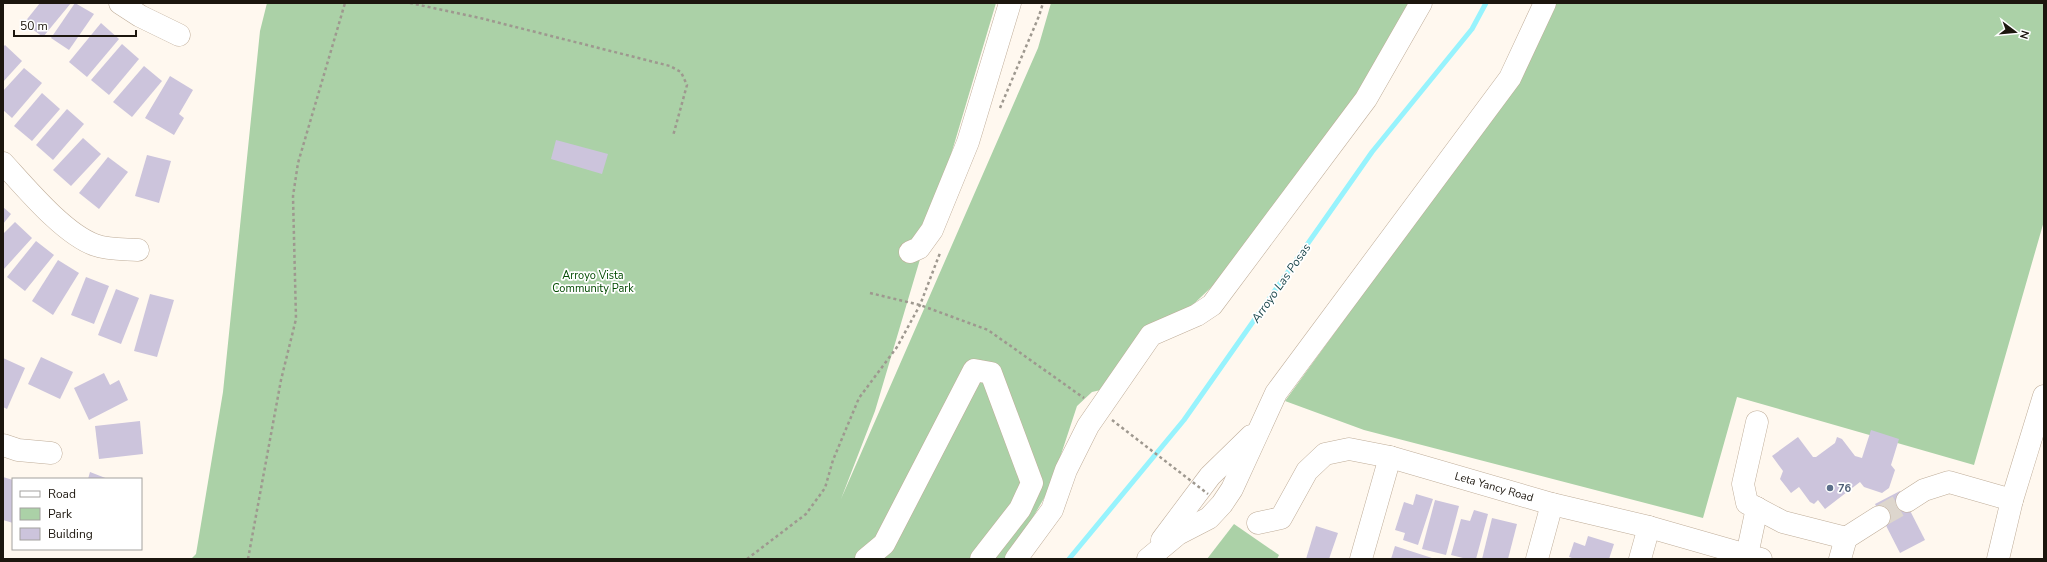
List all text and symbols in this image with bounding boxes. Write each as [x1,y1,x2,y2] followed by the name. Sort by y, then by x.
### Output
[14,12,136,38] scale bar
[1995,12,2035,52] north arrow
[20,18,48,34] text: 50 m
[2016,29,2032,41] text: N
[1247,240,1314,327] water label: Arroyo Las Posas
[552,268,634,296] park label: Arroyo Vista Community Park
[1453,469,1535,505] street label: Leta Yancy Road
[12,478,142,550] legend
[1838,481,1852,496] place label: 76
[1825,483,1835,493] marker: 76
[48,486,76,502] text: Road
[48,506,73,522] text: Park
[48,526,93,542] text: Building

